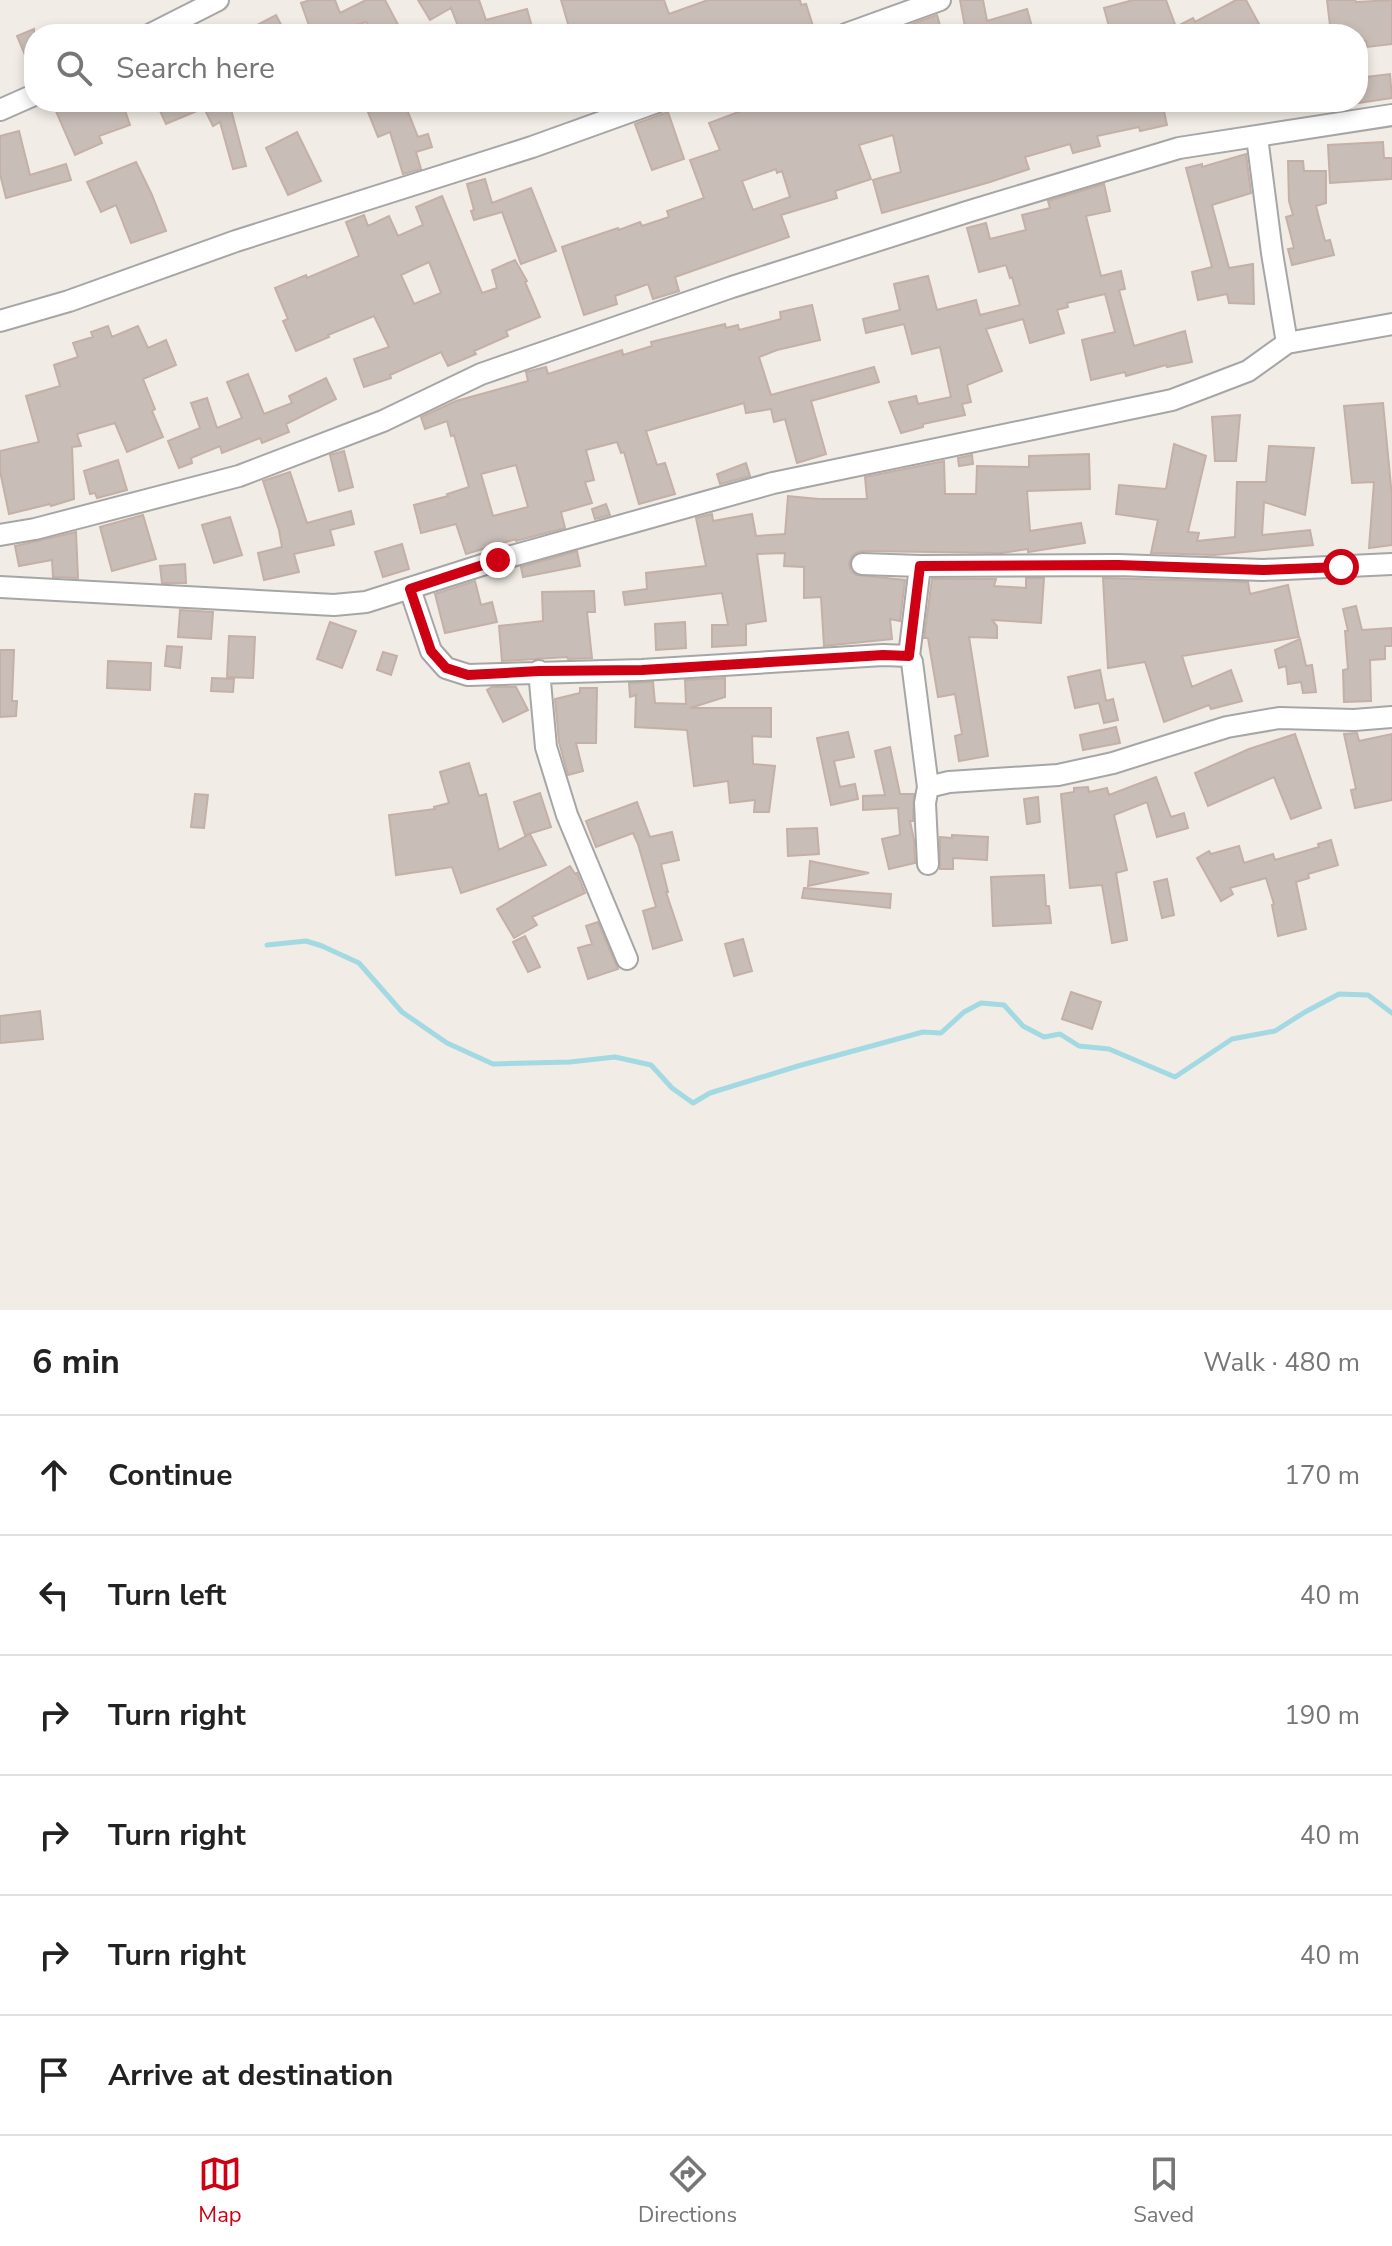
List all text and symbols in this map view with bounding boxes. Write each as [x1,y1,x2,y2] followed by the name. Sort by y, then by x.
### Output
[24,24,1368,112] search box
[52,46,96,90] icon: search
[116,48,275,89] text: Search here
[480,542,516,578] route end
[1323,549,1359,585] route start
[32,1339,120,1385] text: 6 min
[1203,1345,1360,1380] text: Walk · 480 m
[32,1453,76,1497] icon: ahead
[108,1455,233,1496] text: Continue
[1284,1458,1360,1493] text: 170 m
[32,1573,76,1617] icon: left
[108,1575,226,1616] text: Turn left
[1300,1578,1360,1613] text: 40 m
[32,1693,76,1737] icon: right
[108,1695,246,1736] text: Turn right
[1284,1698,1360,1733] text: 190 m
[32,1813,76,1857] icon: right
[108,1815,246,1856] text: Turn right
[1300,1818,1360,1853] text: 40 m
[32,1933,76,1977] icon: right
[108,1935,246,1976] text: Turn right
[1300,1938,1360,1973] text: 40 m
[32,2053,76,2097] icon: arrive
[108,2055,393,2096] text: Arrive at destination
[198,2152,242,2230] tab: Map
[638,2152,737,2230] tab: Directions
[1133,2152,1194,2230] tab: Saved

